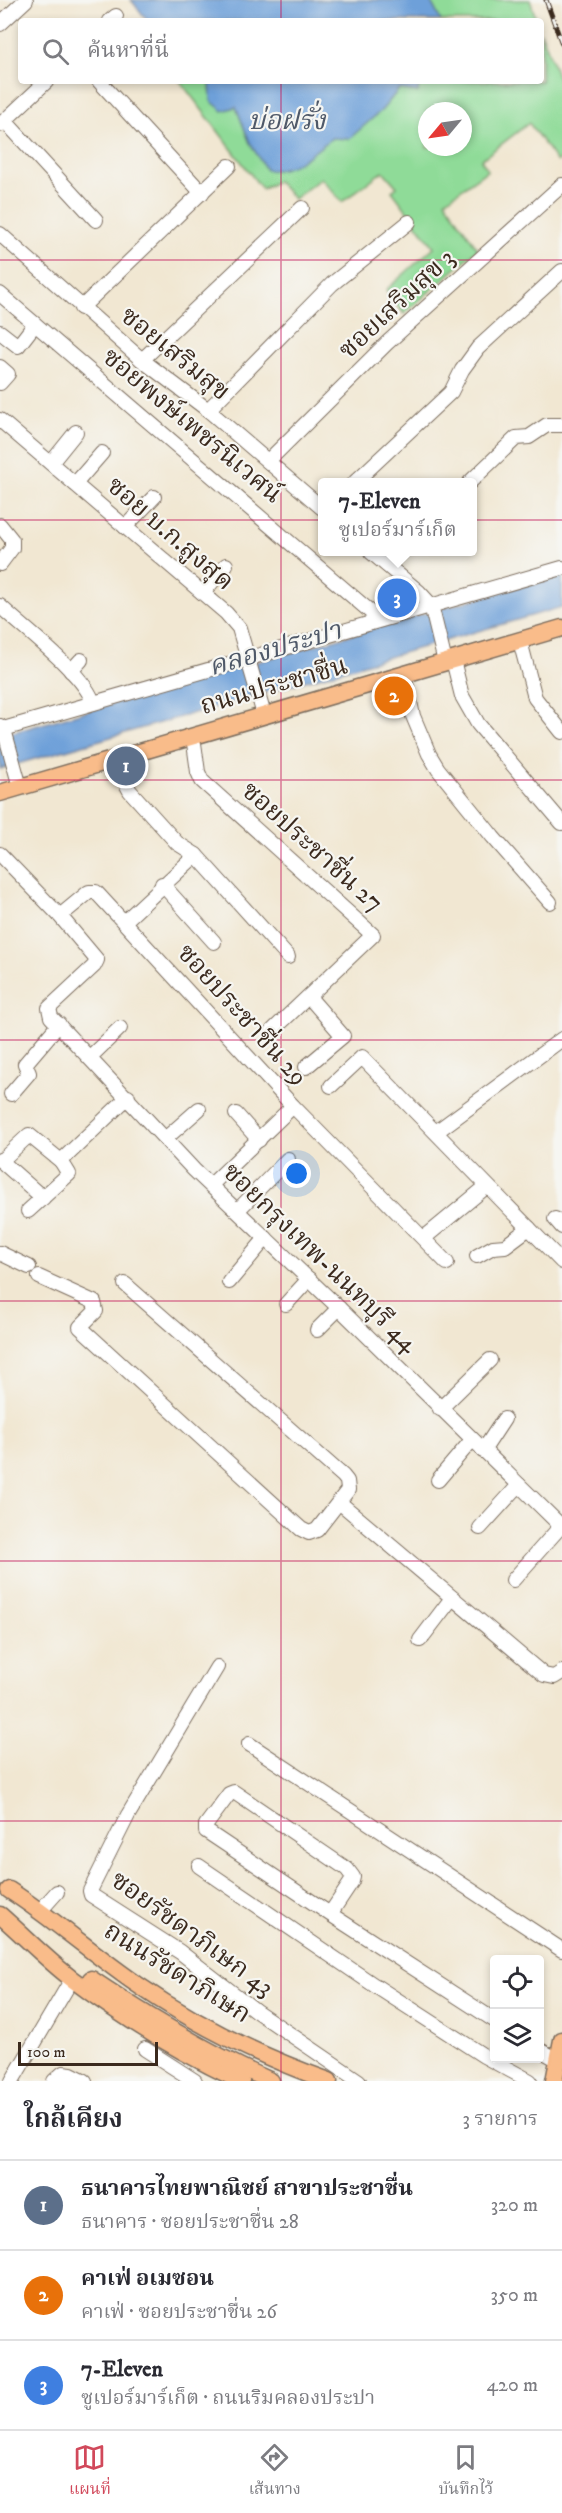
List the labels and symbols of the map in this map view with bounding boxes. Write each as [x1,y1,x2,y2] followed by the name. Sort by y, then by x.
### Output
[248,100,327,138] water label: บ่อฝรั่ง
[418,102,472,156] north arrow
[332,242,462,366] street label: ซอยเสริมสุข 3
[113,300,237,408] street label: ซอยเสริมสุข
[95,340,290,511] street label: ซอยพงษ์เพชรนิเวศน์
[100,470,240,598] street label: ซอย บ.ก.สูงสุด
[378,576,416,620] pin: 3
[205,614,346,684] water label: คลองประปา
[195,645,352,723] street label: ถนนประชาชื่น
[374,674,414,718] pin: 2
[106,744,146,789] pin: 1
[234,772,393,919] street label: ซอยประชาชื่น 27
[170,935,317,1093] street label: ซอยประชาชื่น 29
[215,1156,425,1361] street label: ซอยกรุงเทพ-นนทบุรี 44
[282,1159,311,1188] your location
[104,1864,280,2004] street label: ซอยรัชดาภิเษก 43
[97,1915,257,2031] street label: ถนนรัชดาภิเษก
[18,2039,158,2066] scale bar

